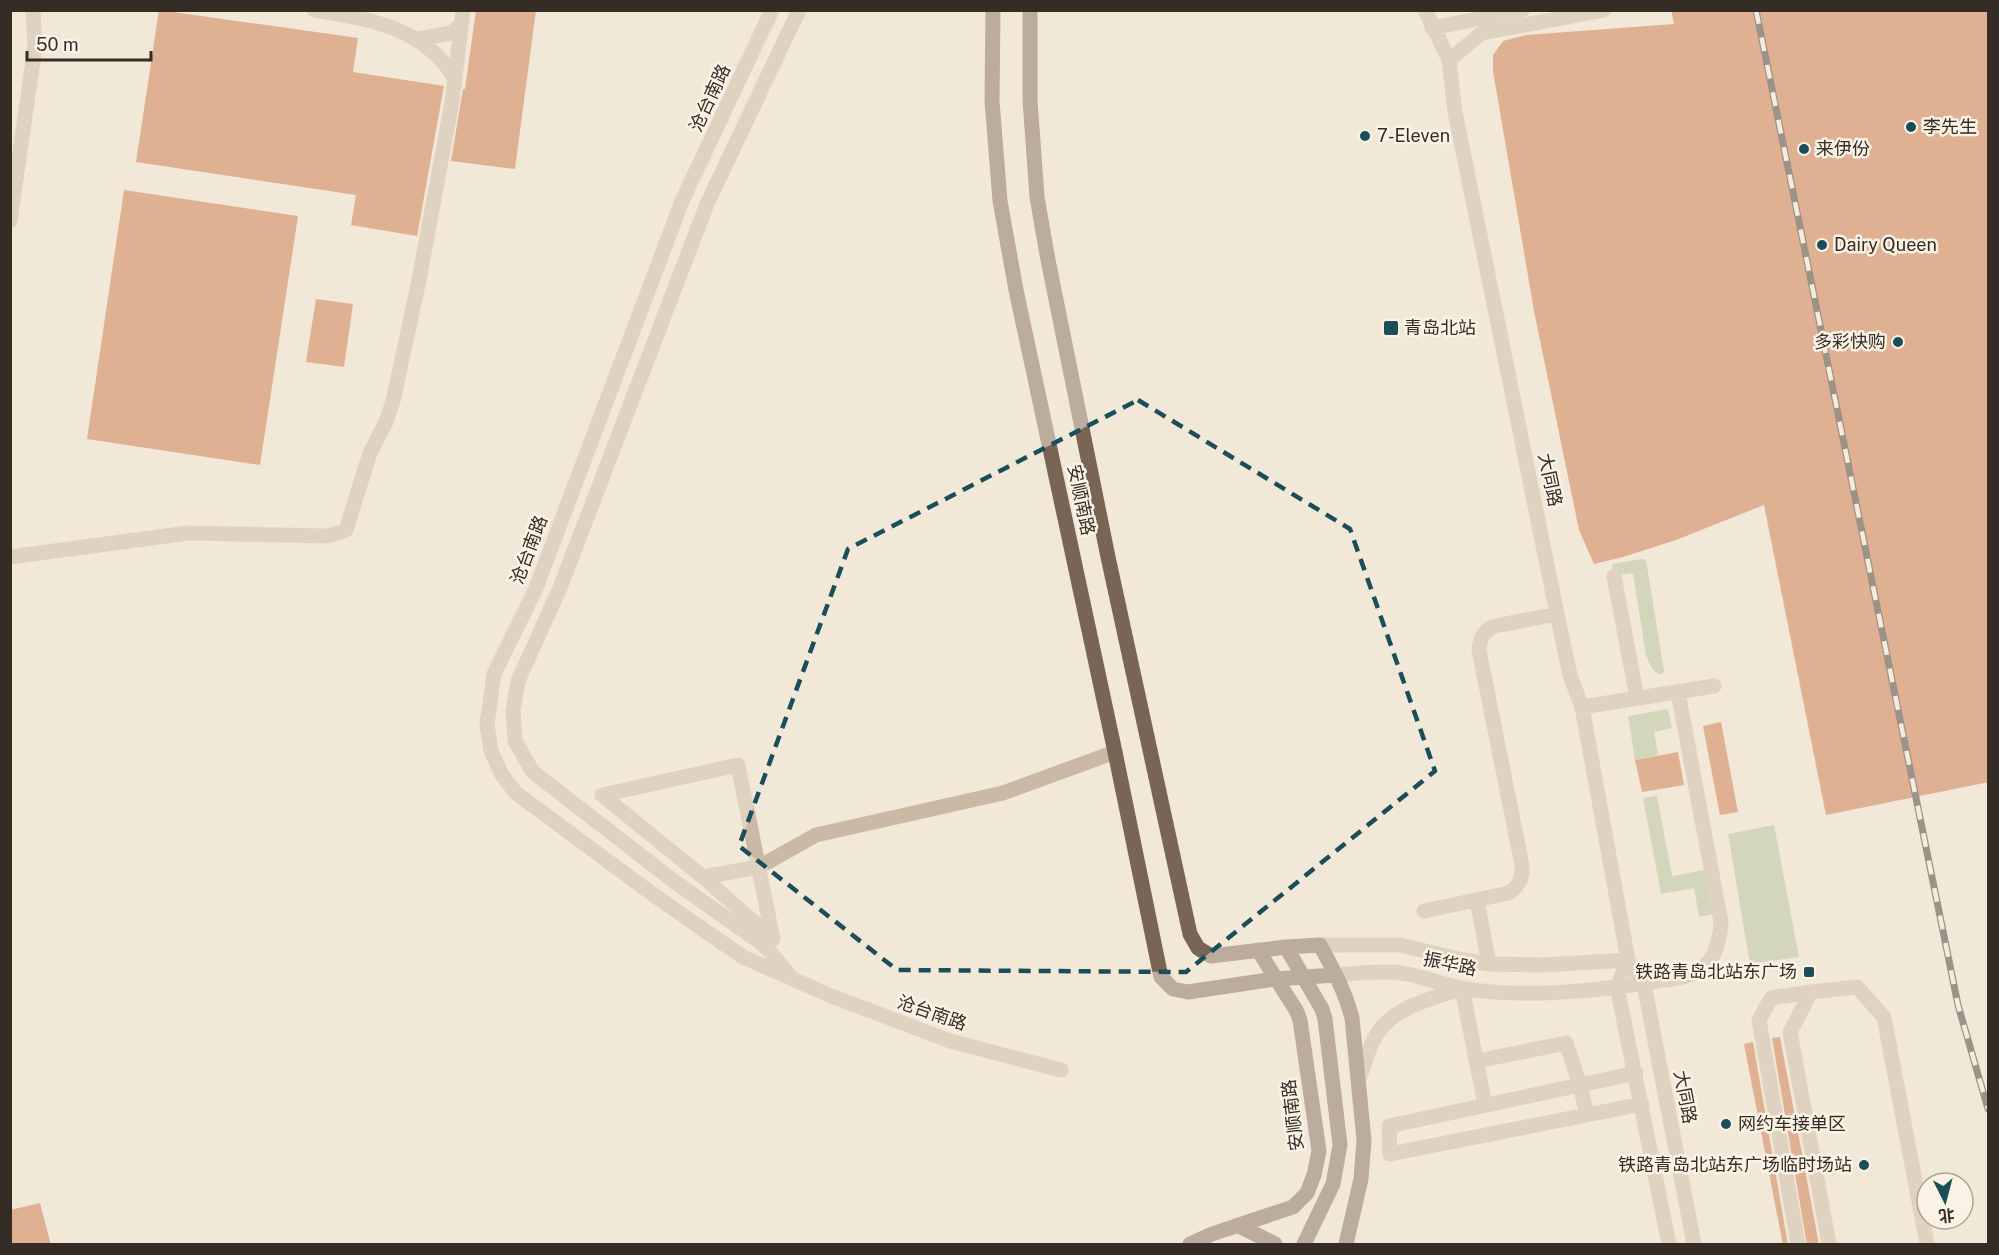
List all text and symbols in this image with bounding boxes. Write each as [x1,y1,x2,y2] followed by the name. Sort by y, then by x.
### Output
[27,24,152,62] scale bar
[36,34,79,55] text: 50 m
[685,61,734,135] street label: 沧台南路
[1923,116,1977,137] place label: 李先生
[1904,120,1918,134] marker: 李先生
[1377,125,1450,146] place label: 7-Eleven
[1358,129,1372,143] marker: 7-Eleven
[1816,138,1870,159] place label: 来伊份
[1797,142,1811,156] marker: 来伊份
[1834,234,1937,255] place label: Dairy Queen
[1815,238,1829,252] marker: Dairy Queen
[1404,317,1476,338] place label: 青岛北站
[1382,319,1400,337] marker: 青岛北站
[1814,331,1886,352] place label: 多彩快购
[1891,335,1905,349] marker: 多彩快购
[1535,451,1566,508] street label: 大同路
[1064,462,1099,537] street label: 安顺南路
[506,512,551,587] street label: 沧台南路
[1422,948,1479,979] street label: 振华路
[1635,961,1797,982] place label: 铁路青岛北站东广场
[1802,965,1816,979] marker: 铁路青岛北站东广场
[895,991,970,1034] street label: 沧台南路
[1670,1068,1701,1125] street label: 大同路
[1278,1078,1307,1152] street label: 安顺南路
[1738,1113,1846,1134] place label: 网约车接单区
[1719,1117,1733,1131] marker: 网约车接单区
[1618,1154,1852,1175] place label: 铁路青岛北站东广场临时场站
[1857,1158,1871,1172] marker: 铁路青岛北站东广场临时场站
[1915,1171,1975,1231] north arrow
[1938,1205,1955,1226] text: 北

